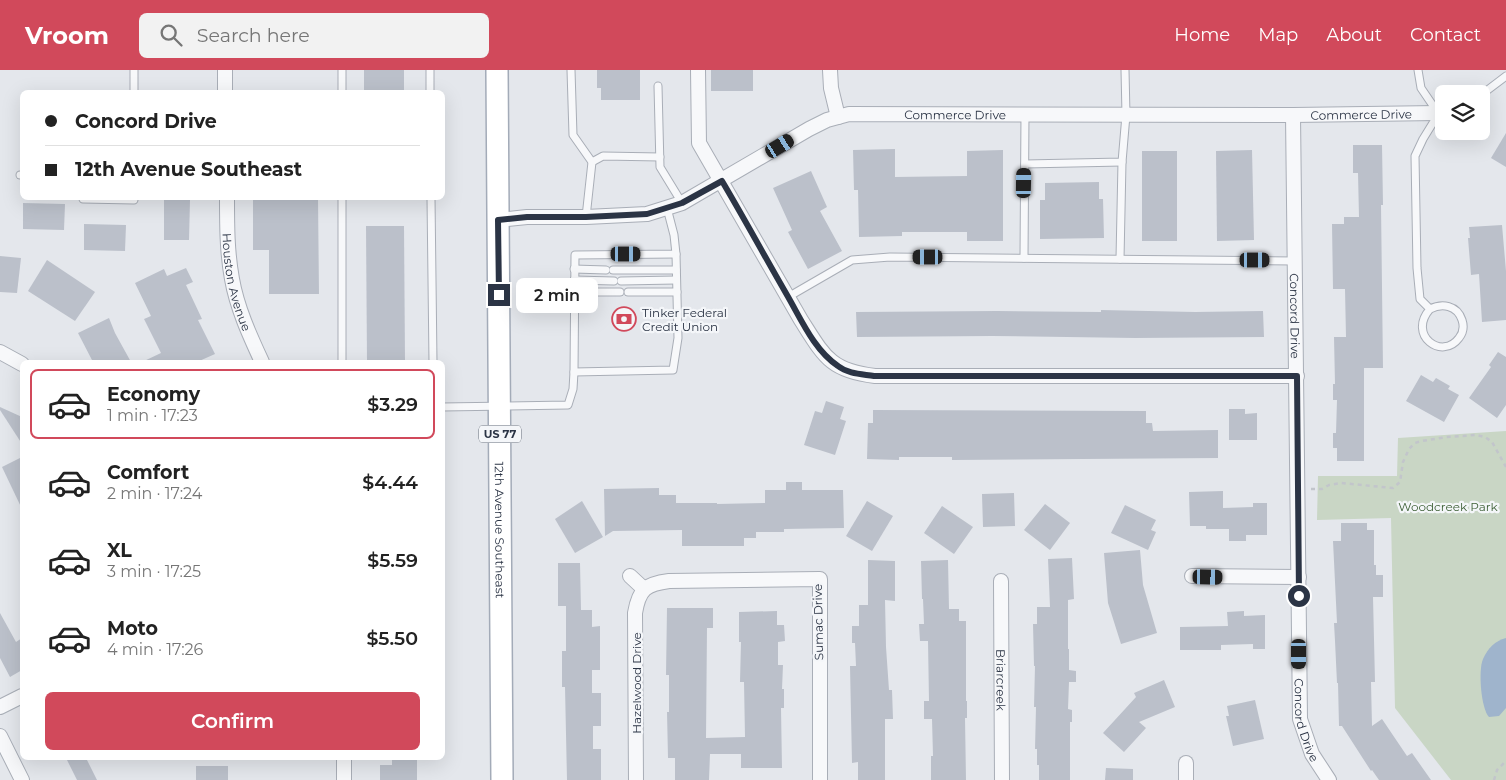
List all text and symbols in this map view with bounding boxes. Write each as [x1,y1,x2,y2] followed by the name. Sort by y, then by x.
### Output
[139,13,489,58] search box
[25,21,109,50] text: Vroom
[157,21,185,49] icon: search
[197,24,310,47] text: Search here
[1174,24,1230,46] text: Home
[1258,24,1298,46] text: Map
[1326,24,1382,46] text: About
[1410,24,1481,46] text: Contact
[1435,85,1490,140] map controls
[1435,85,1490,140] button: layers
[1310,106,1412,122] street label: Commerce Drive
[904,107,1006,122] street label: Commerce Drive
[75,110,217,133] text: Concord Drive
[763,132,796,160] car
[75,158,302,181] text: 12th Avenue Southeast
[1016,168,1031,198] car
[220,233,255,333] street label: Houston Avenue
[611,247,641,262] car
[913,250,943,265] car
[1240,253,1270,268] car
[1287,273,1303,359] street label: Concord Drive
[516,278,599,312] callout: 2 min
[488,284,510,306] route end
[534,286,580,305] text: 2 min
[642,305,727,334] place label: Tinker Federal Credit Union
[611,306,637,332] bank icon: Tinker Federal Credit Union
[47,382,92,427] icon: car
[107,383,200,406] text: Economy
[367,393,418,416] text: $3.29
[107,406,198,425] text: 1 min · 17:23
[479,426,521,442] road number: US 77
[47,460,92,505] icon: car
[107,461,189,484] text: Comfort
[492,462,508,599] street label: 12th Avenue Southeast
[362,471,418,494] text: $4.44
[107,484,202,503] text: 2 min · 17:24
[1398,499,1499,514] park label: Woodcreek Park
[47,538,92,583] icon: car
[107,539,132,562] text: XL
[367,549,418,572] text: $5.59
[107,562,201,581] text: 3 min · 17:25
[1192,569,1223,585] car
[810,584,826,660] street label: Sumac Drive
[1288,585,1310,607] route start
[47,616,92,661] icon: car
[107,617,158,640] text: Moto
[366,627,418,650] text: $5.50
[629,632,644,734] street label: Hazelwood Drive
[1291,639,1306,669] car
[107,640,203,659] text: 4 min · 17:26
[994,649,1009,712] street label: Briarcreek
[1292,678,1323,765] street label: Concord Drive
[45,692,420,750] button: Confirm

